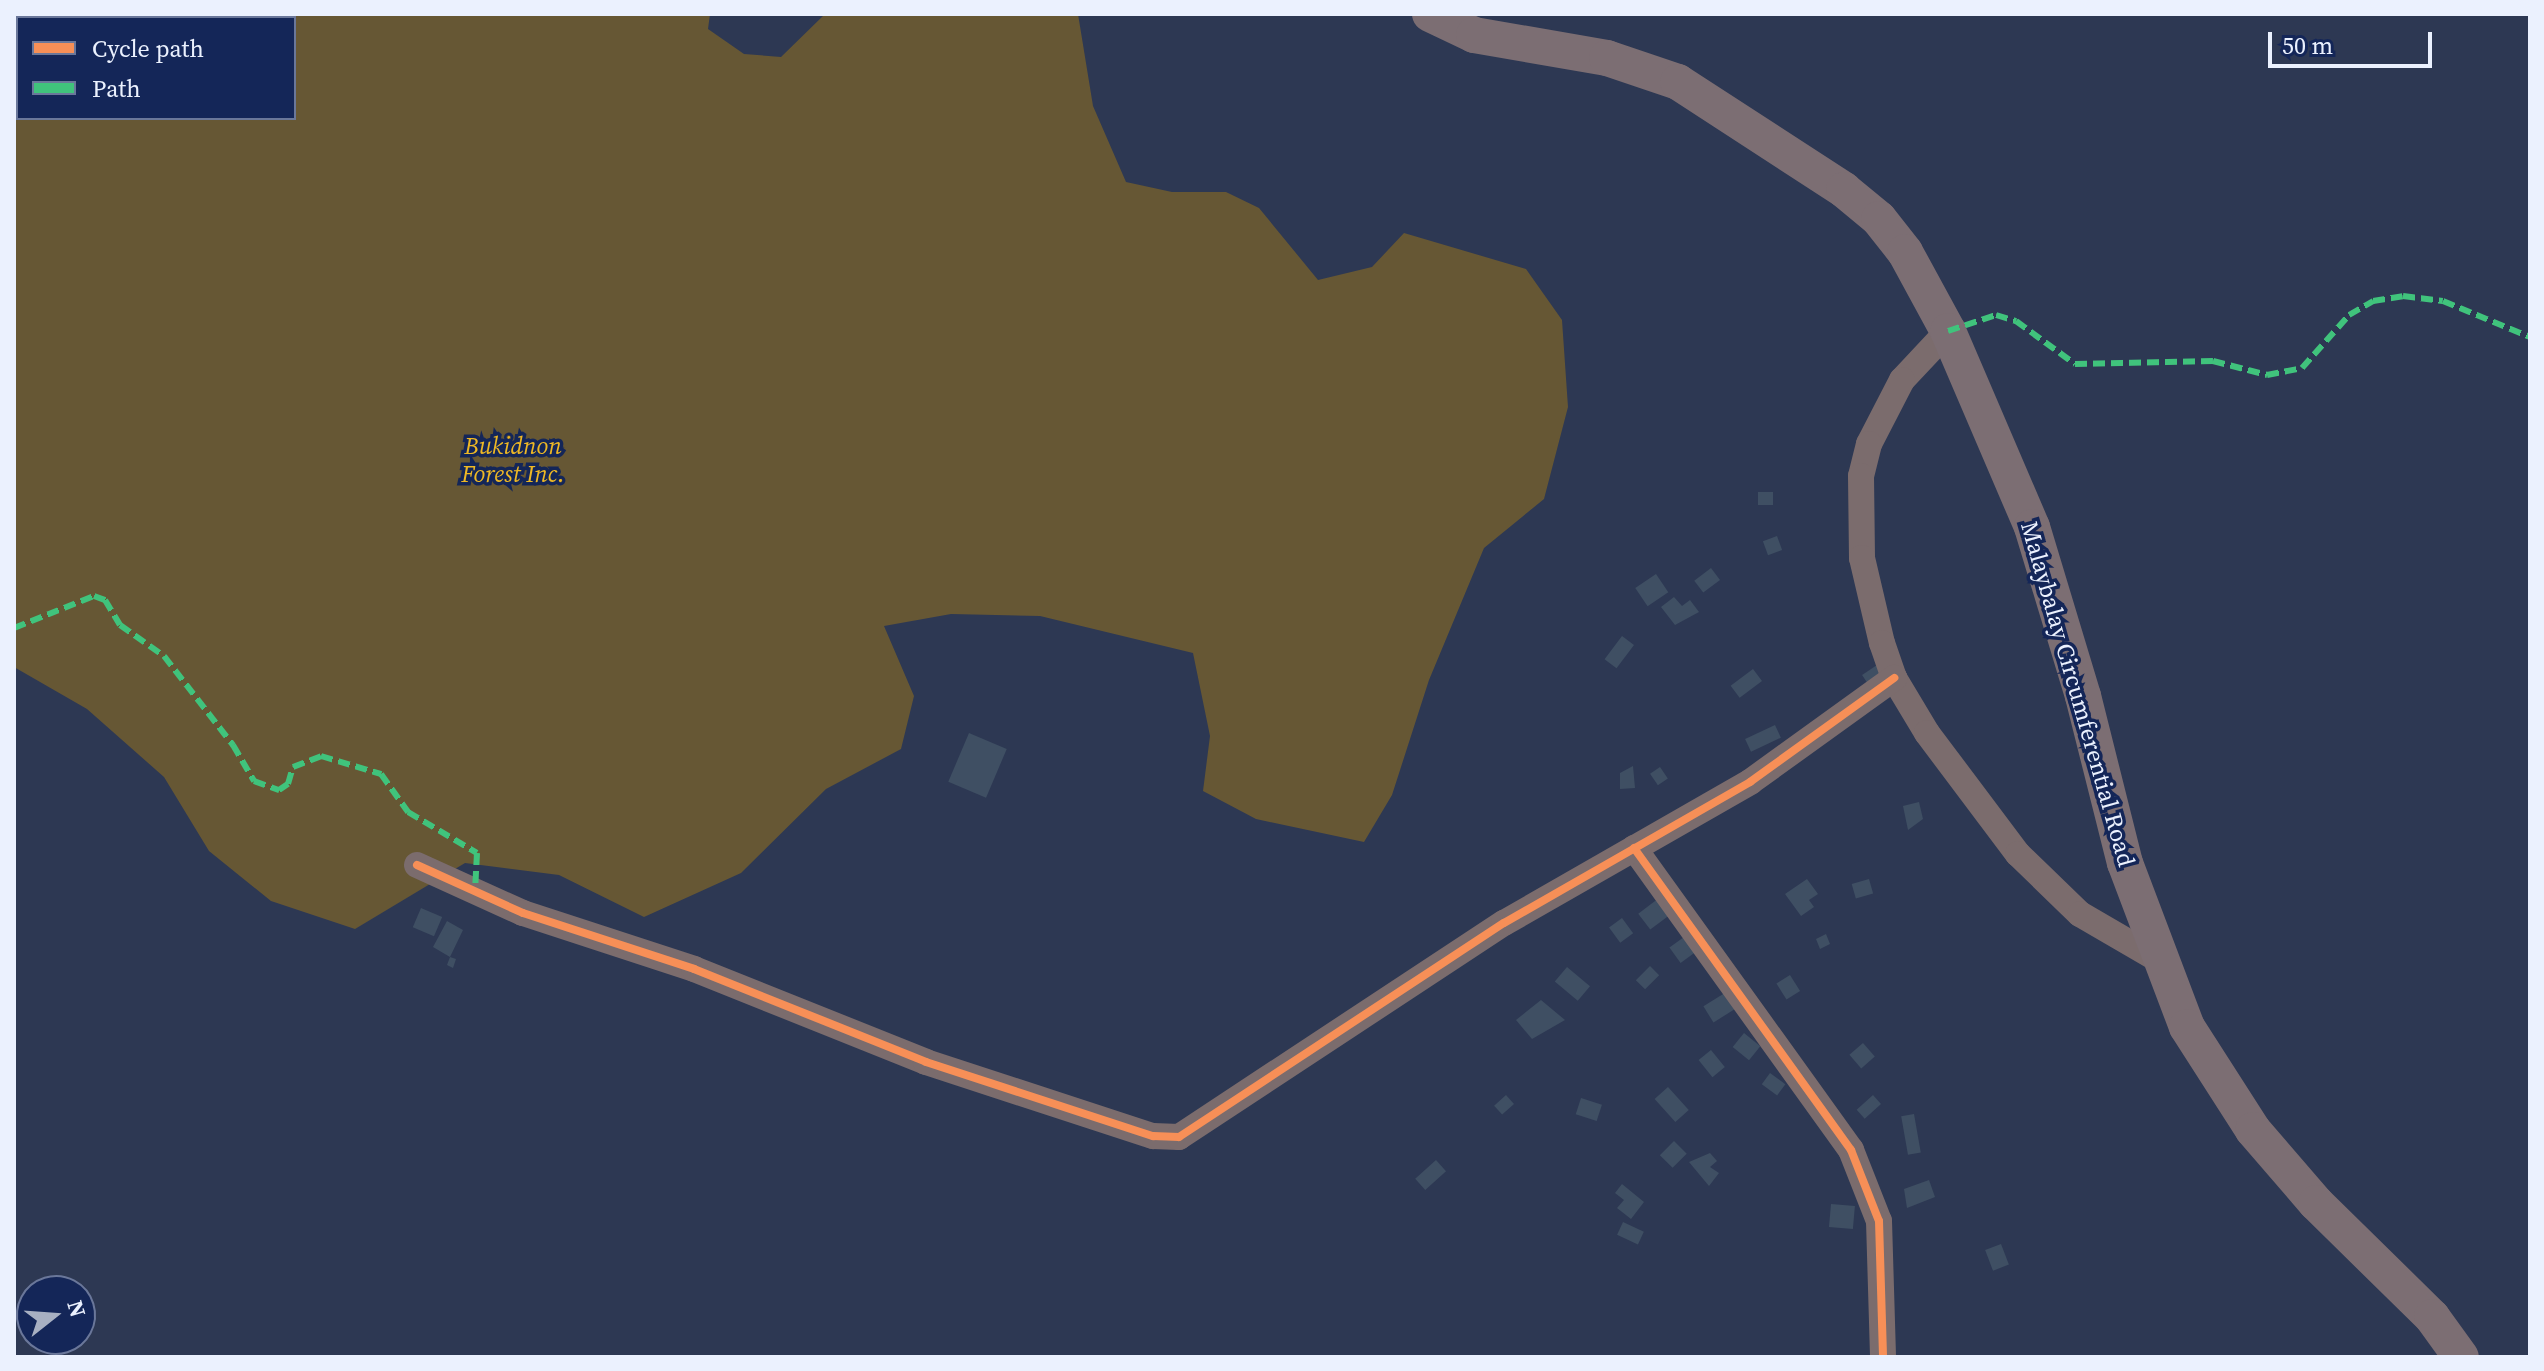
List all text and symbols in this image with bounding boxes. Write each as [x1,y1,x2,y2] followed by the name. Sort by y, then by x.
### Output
[16,16,296,120] legend
[2272,16,2436,66] scale bar
[2282,29,2333,62] text: 50 m
[92,32,204,65] text: Cycle path
[92,72,141,105] text: Path
[461,432,565,488] park label: Bukidnon Forest Inc.
[2015,518,2141,870] street label: Malaybalay Circumferential Road
[16,1275,96,1355] north arrow
[60,1297,94,1321] text: N

